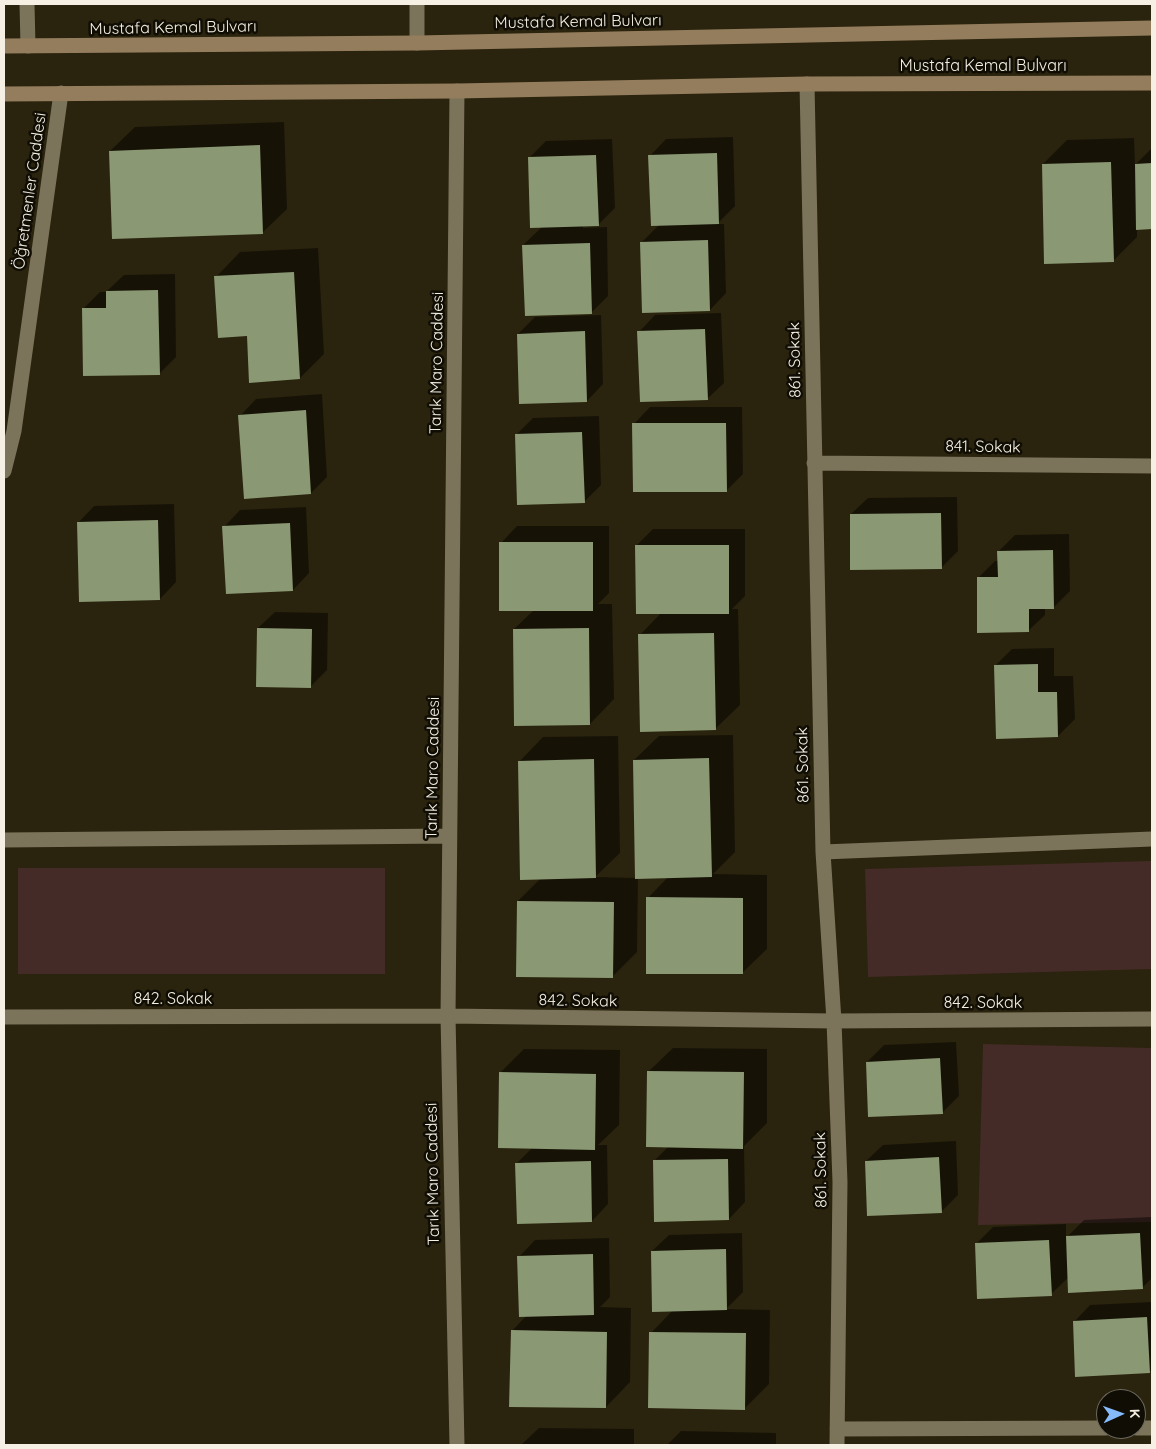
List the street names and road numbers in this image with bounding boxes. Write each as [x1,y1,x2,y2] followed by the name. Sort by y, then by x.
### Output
[494,11,662,33] street label: Mustafa Kemal Bulvarı
[89,17,257,39] street label: Mustafa Kemal Bulvarı
[899,56,1067,76] street label: Mustafa Kemal Bulvarı
[9,111,51,271] street label: Öğretmenler Caddesi
[426,292,448,434] street label: Tarık Maro Caddesi
[785,322,805,398] street label: 861. Sokak
[945,437,1021,457] street label: 841. Sokak
[422,697,444,839] street label: Tarık Maro Caddesi
[793,727,813,803] street label: 861. Sokak
[134,989,212,1009] street label: 842. Sokak
[539,991,617,1011] street label: 842. Sokak
[944,993,1022,1013] street label: 842. Sokak
[422,1103,444,1245] street label: Tarık Maro Caddesi
[811,1132,831,1208] street label: 861. Sokak

